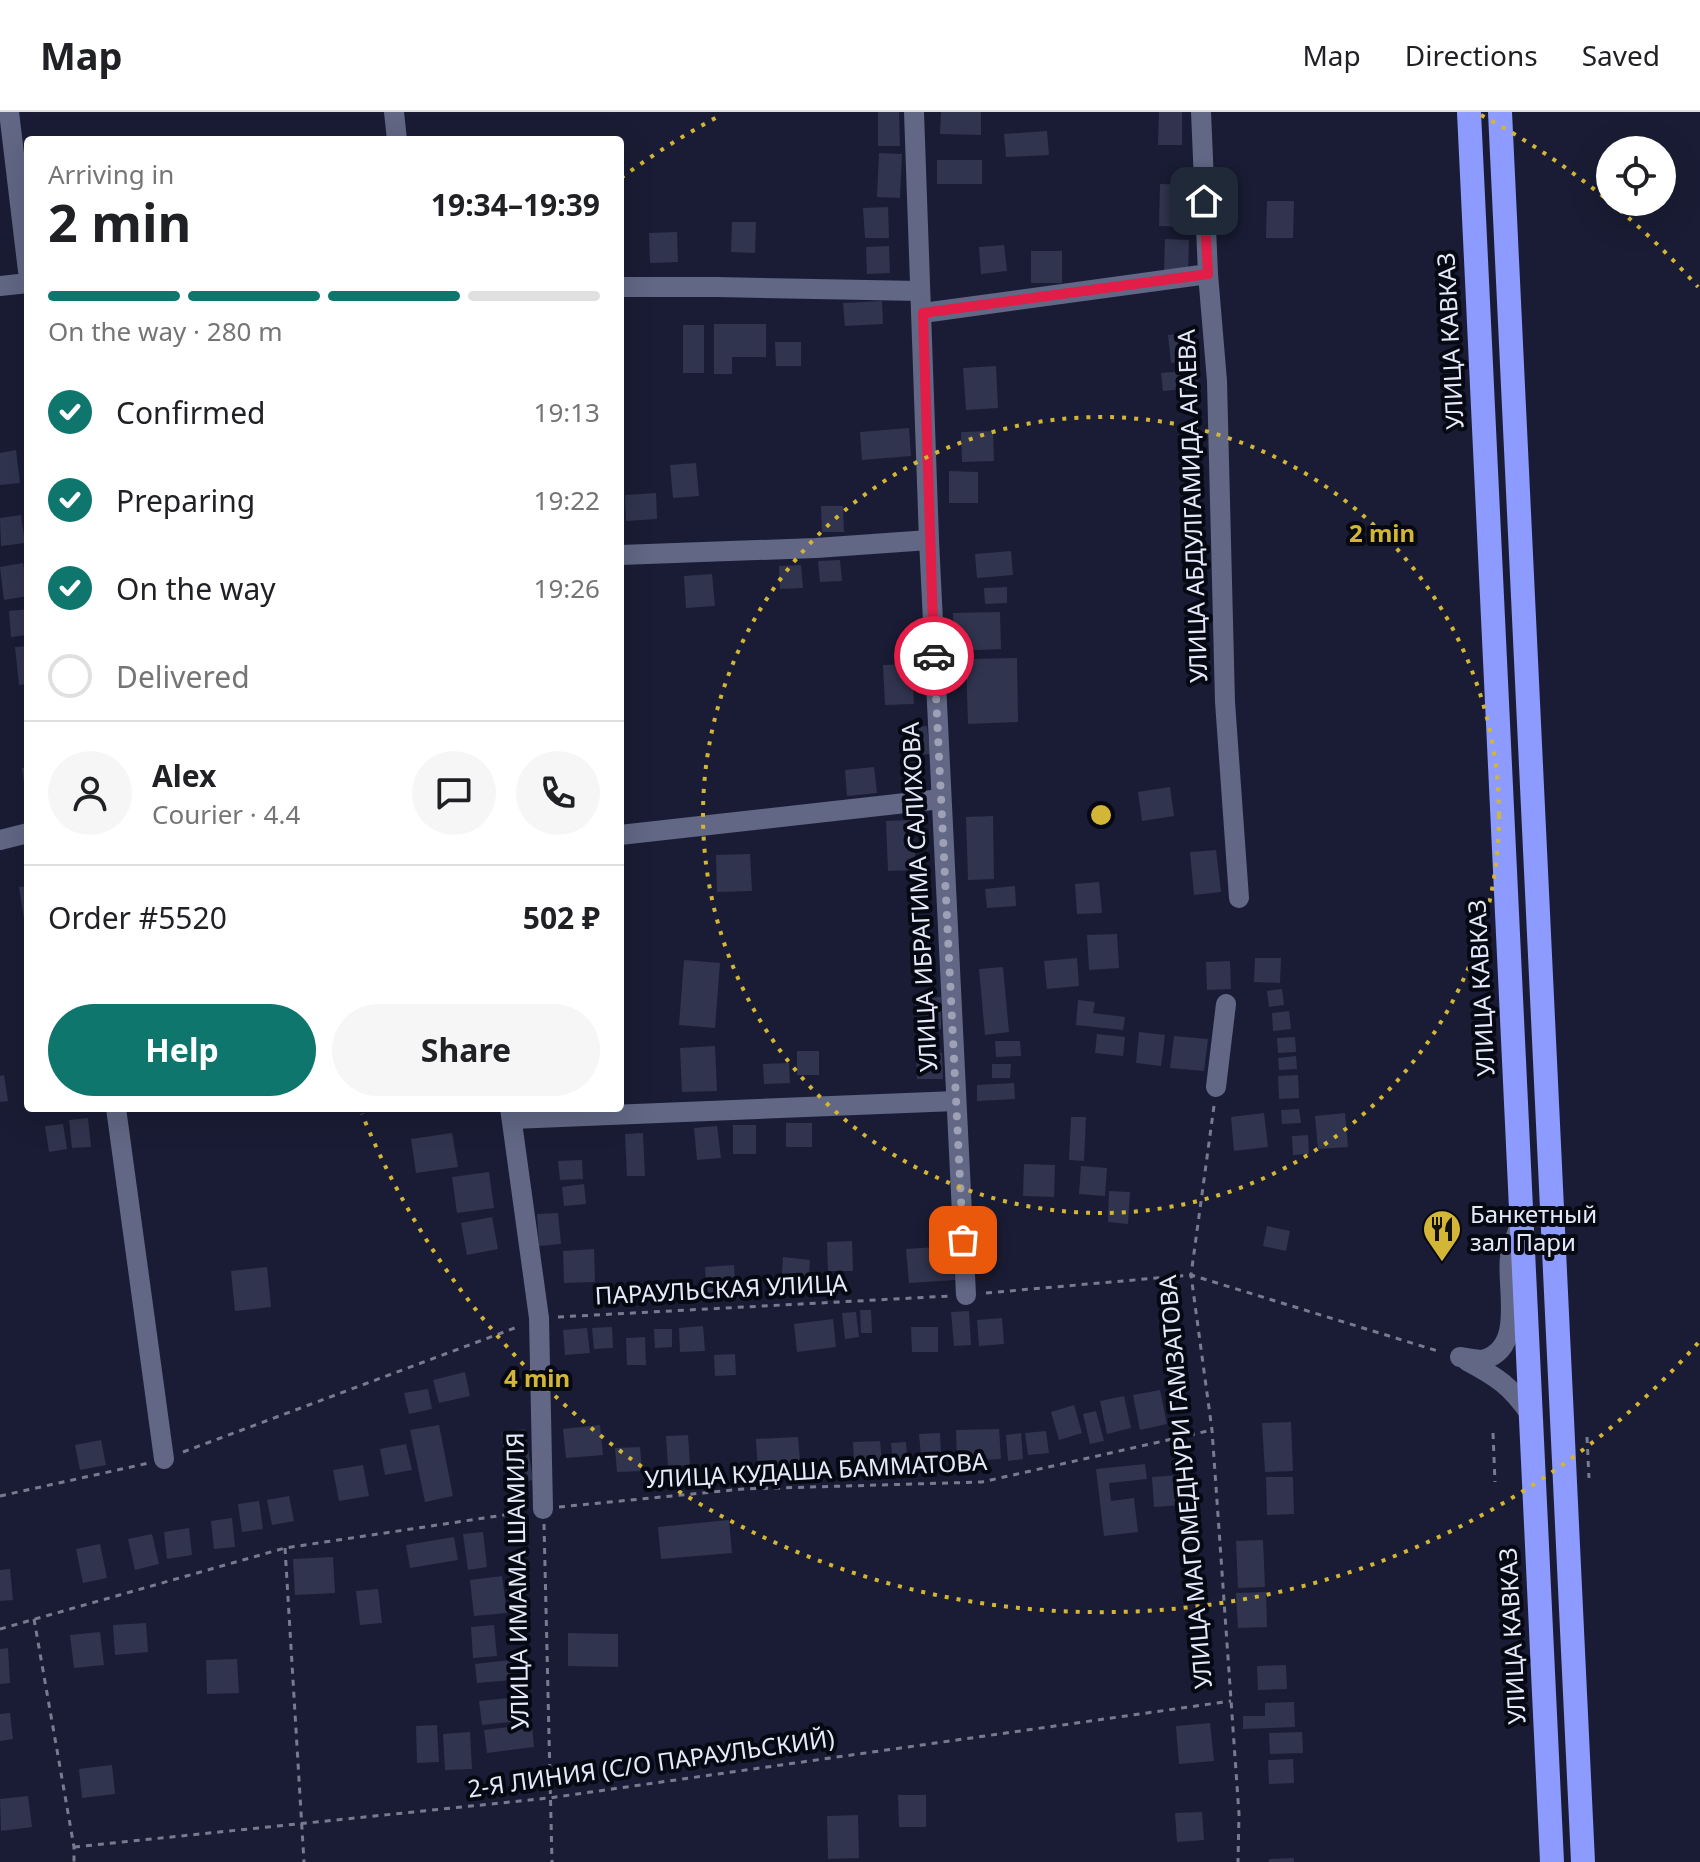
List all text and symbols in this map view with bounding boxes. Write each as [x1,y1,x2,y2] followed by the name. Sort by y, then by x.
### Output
[40,29,123,81] text: Map
[1302,36,1361,74] text: Map
[1405,36,1538,74] text: Directions
[1582,36,1660,74] text: Saved
[1596,136,1676,216] map controls
[1596,136,1676,216] button: locate
[48,156,174,192] text: Arriving in
[1170,167,1238,235] pin
[1182,179,1226,223] icon: home
[431,184,600,225] text: 19:34–19:39
[48,186,191,257] text: 2 min
[1428,252,1471,430] street label: УЛИЦА КАВКАЗ
[48,313,282,349] text: On the way · 280 m
[1169,328,1214,684] street label: УЛИЦА АБДУЛГАМИДА АГАЕВА
[48,390,92,434] icon: check
[116,392,266,433] text: Confirmed
[534,394,600,430] text: 19:13
[48,478,92,522] icon: check
[116,480,255,521] text: Preparing
[534,482,600,518] text: 19:22
[1349,516,1415,549] text: 2 min
[48,566,92,610] icon: check
[116,568,276,609] text: On the way
[534,570,600,606] text: 19:26
[894,616,974,696] courier
[912,634,956,678] icon: car
[116,656,250,697] text: Delivered
[893,721,944,1073] street label: УЛИЦА ИБРАГИМА САЛИХОВА
[48,751,132,835] button: person
[412,751,496,835] button: chat
[516,751,600,835] button: phone
[152,755,216,796] text: Alex
[152,796,300,832] text: Courier · 4.4
[1087,801,1115,829] centre of rings
[48,897,227,938] text: Order #5520
[523,897,600,938] text: 502 ₽
[1459,899,1502,1077] street label: УЛИЦА КАВКАЗ
[48,1004,316,1096] button: Help
[332,1004,600,1096] button: Share
[1470,1197,1597,1258] place label: Банкетный зал Пари
[929,1206,997,1274] pin
[1421,1208,1463,1263] restaurant icon: Банкетный зал Пари
[941,1218,985,1262] icon: bag
[594,1265,849,1312] street label: ПАРАУЛЬСКАЯ УЛИЦА
[1150,1273,1219,1690] street label: УЛИЦА МАГОМЕДНУРИ ГАМЗАТОВА
[504,1361,570,1394] text: 4 min
[497,1432,536,1730] street label: УЛИЦА ИМАМА ШАМИЛЯ
[644,1444,989,1495] street label: УЛИЦА КУДАША БАММАТОВА
[1490,1547,1533,1725] street label: УЛИЦА КАВКАЗ
[465,1720,836,1805] street label: 2-Я ЛИНИЯ (С/О ПАРАУЛЬСКИЙ)

